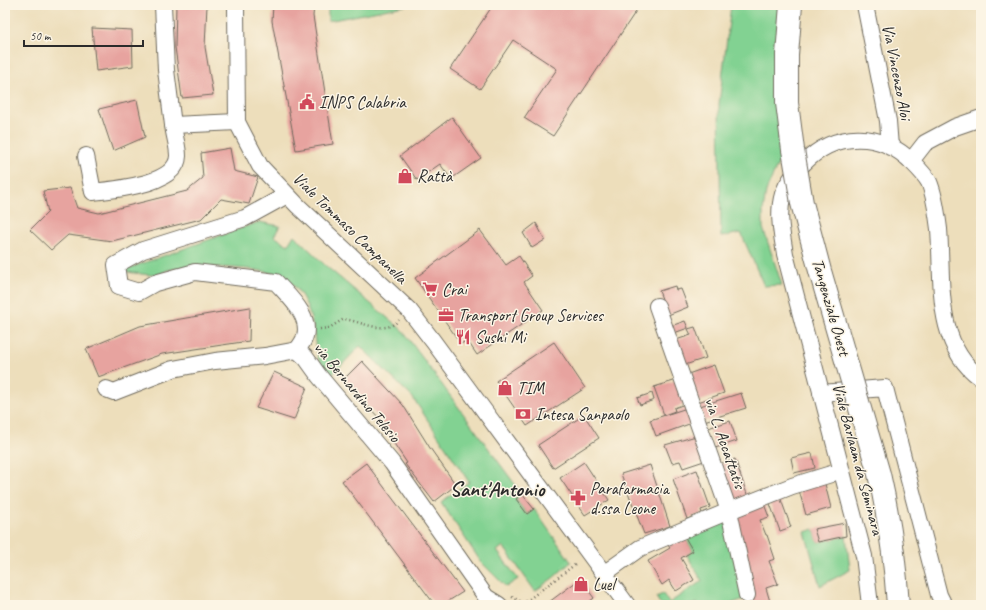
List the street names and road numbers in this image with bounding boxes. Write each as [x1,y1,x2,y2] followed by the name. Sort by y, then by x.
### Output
[877,22,917,123] street label: Via Vincenzo Aloi
[288,168,413,289] street label: Viale Tommaso Campanella
[807,256,856,360] street label: Tangenziale Ovest
[309,338,406,447] street label: via Bernardino Telesio
[828,381,889,538] street label: Viale Barlaam da Seminara
[700,395,751,494] street label: via L. Accattatis

